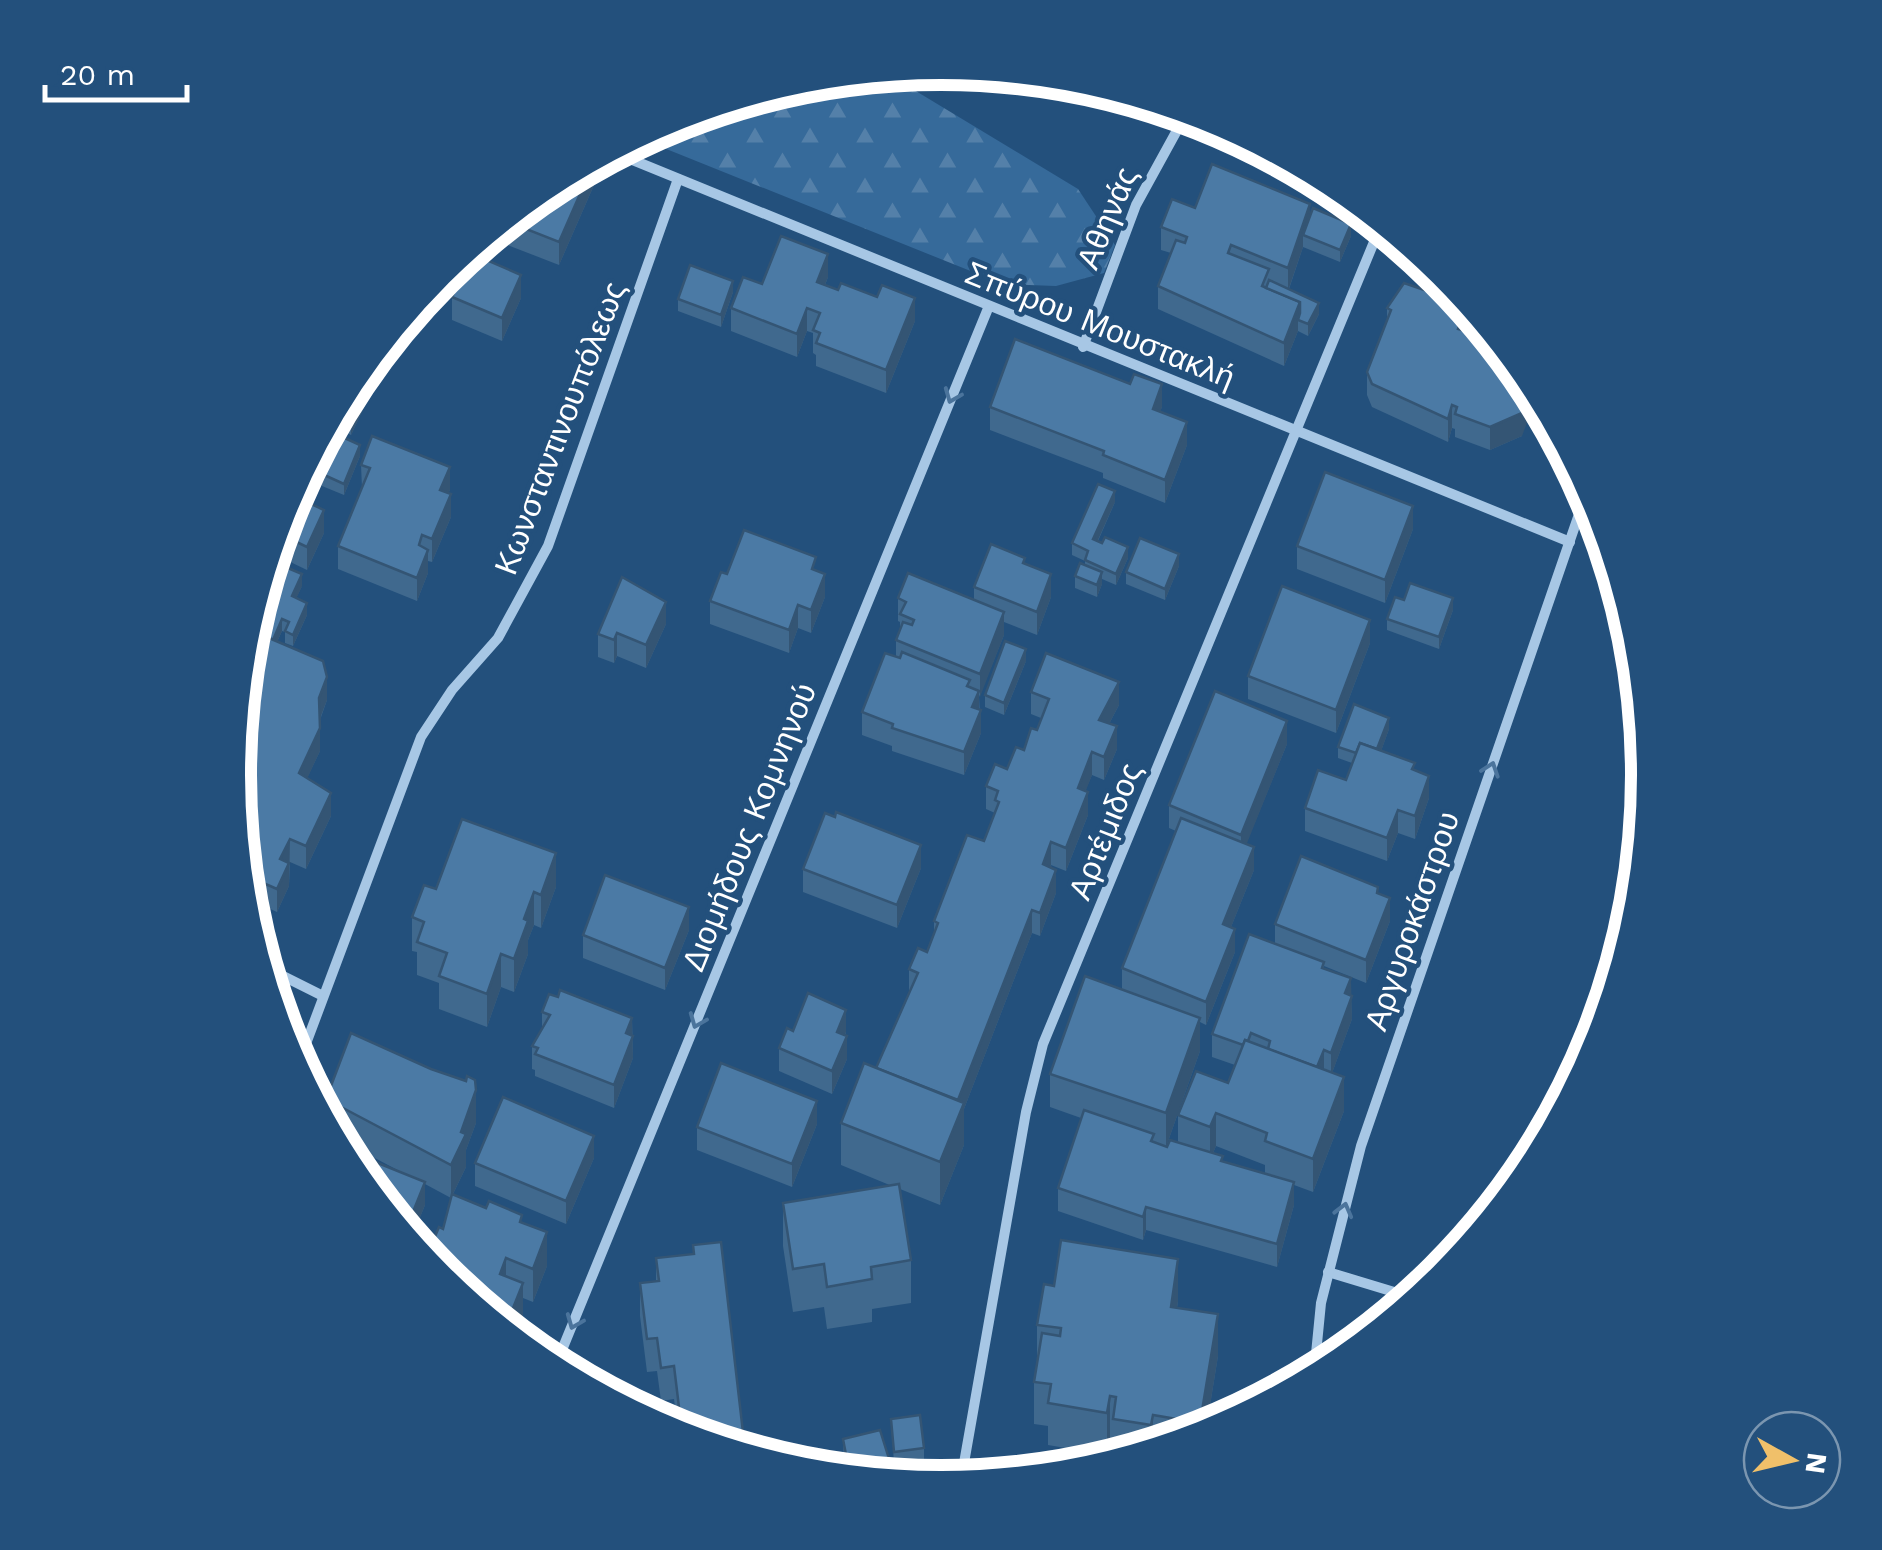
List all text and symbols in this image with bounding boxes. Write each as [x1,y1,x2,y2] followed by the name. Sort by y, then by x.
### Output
[45,40,188,102] scale bar
[60,57,135,92] text: 20 m
[1069,161,1145,275] street label: Αθηνάς
[960,254,1240,396] street label: Σπύρου Μουστακλή
[487,276,633,580] street label: Κωνσταντινουπόλεως
[943,387,963,404] one-way arrow
[674,677,824,977] street label: Διομήδους Κομνηνού
[1060,757,1150,905] street label: Αρτέμιδος
[1480,761,1500,778] one-way arrow
[1357,807,1467,1035] street label: Αργυροκάστρου
[688,1011,708,1029] one-way arrow
[1333,1202,1354,1219] one-way arrow
[565,1312,585,1330] one-way arrow
[1742,1410,1842,1510] north arrow
[1798,1451,1834,1476] text: N

